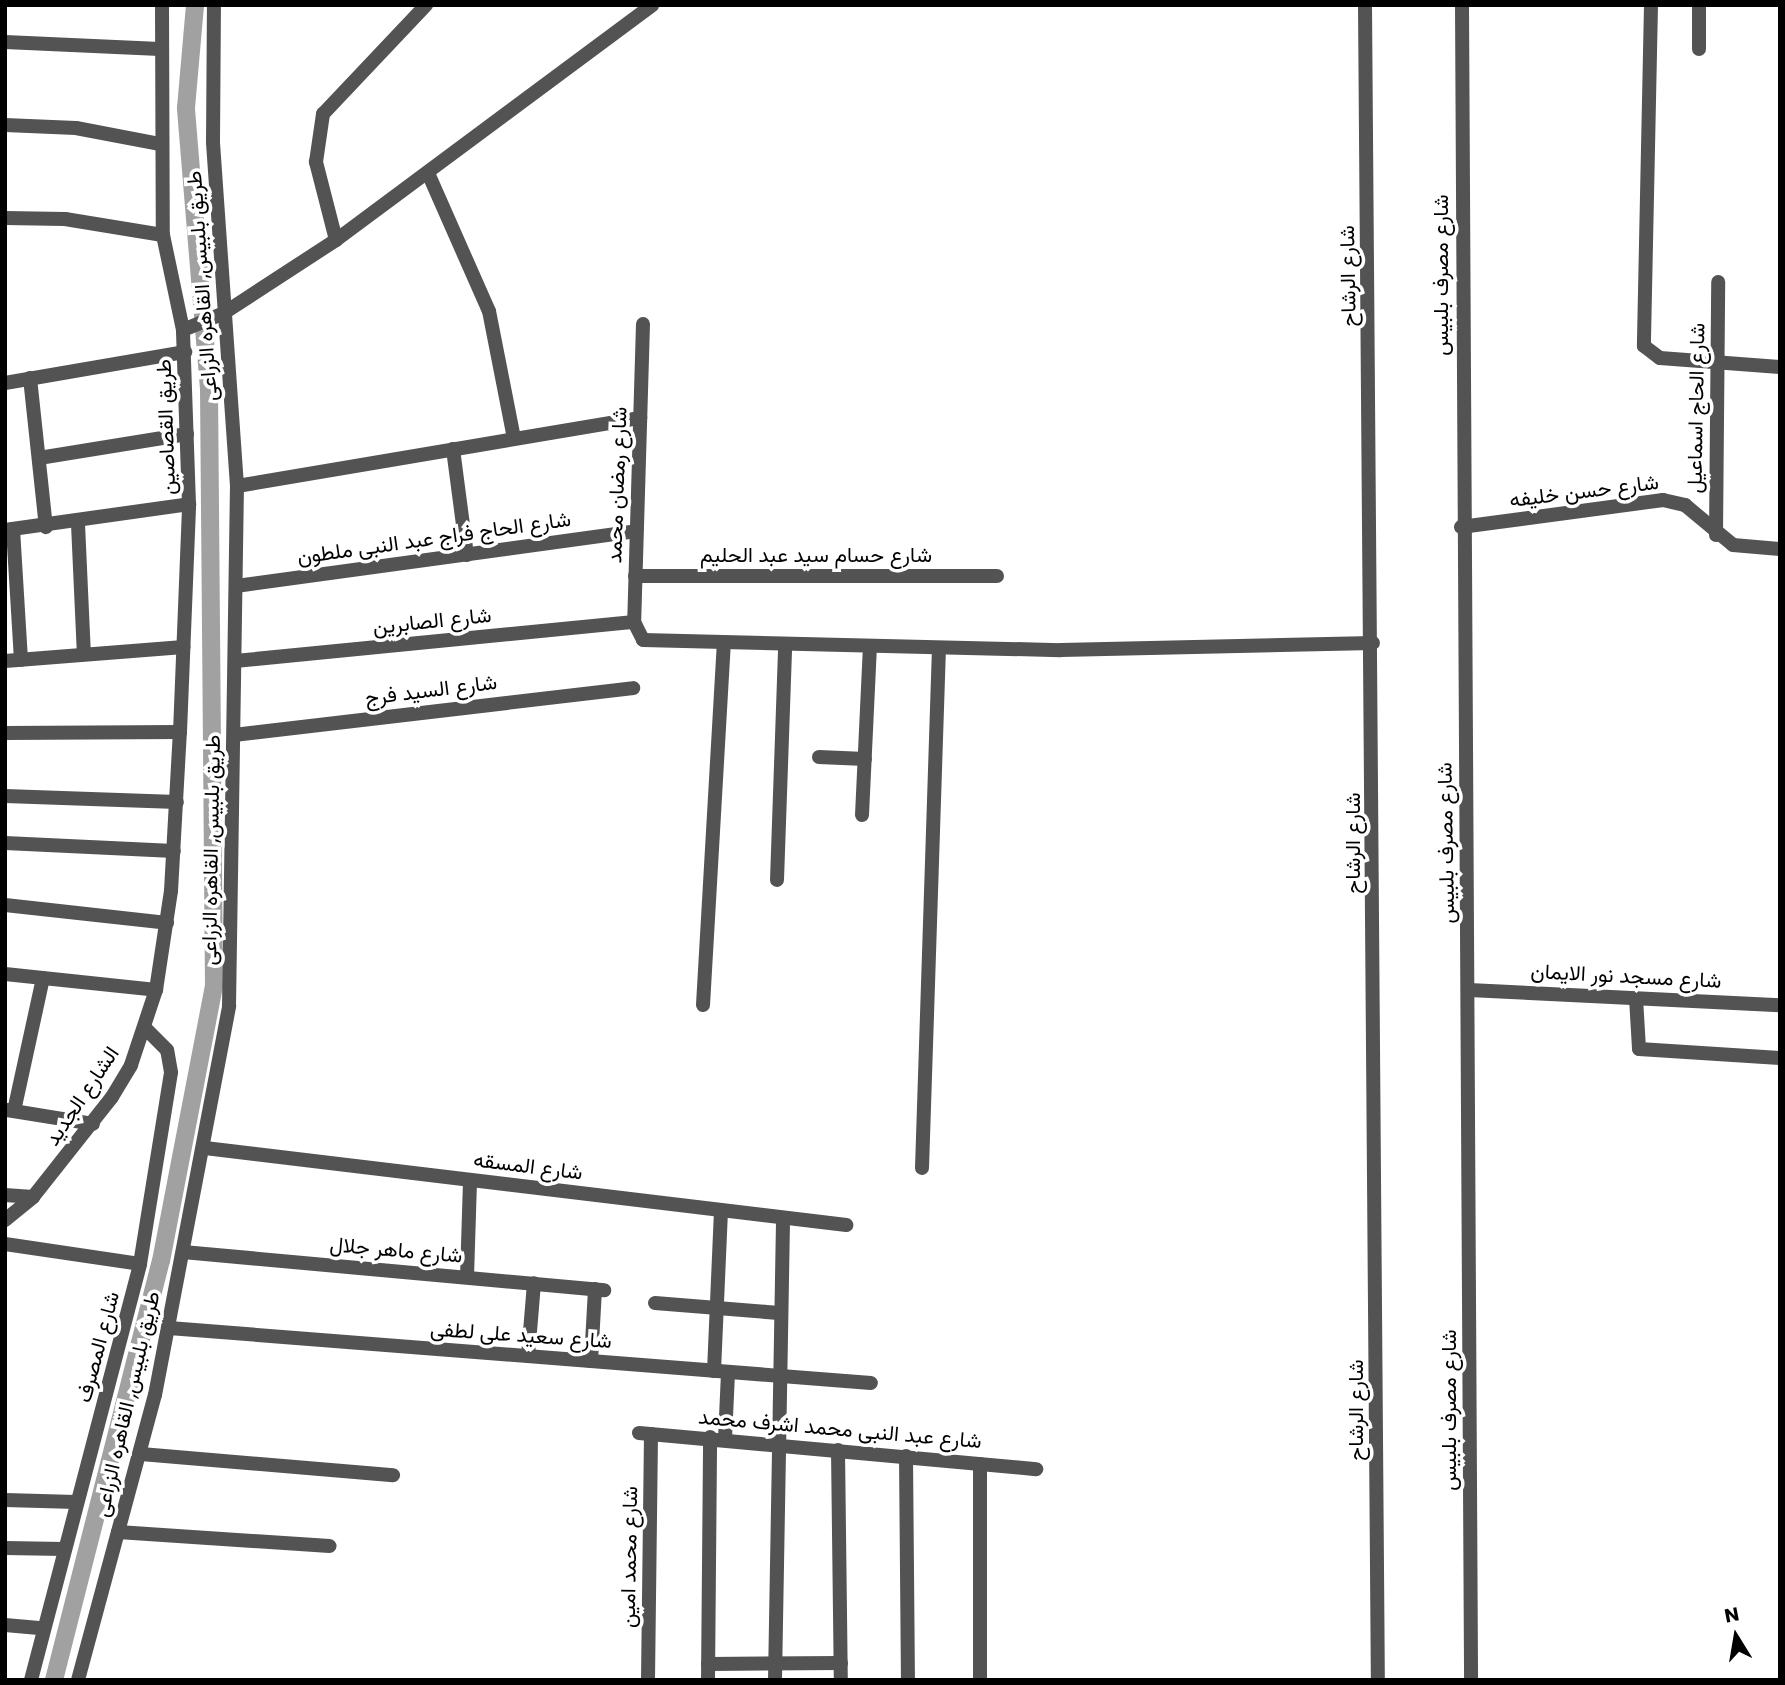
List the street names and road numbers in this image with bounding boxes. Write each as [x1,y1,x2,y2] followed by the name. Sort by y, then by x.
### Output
[181,170,223,402] street label: طريق بلبيس, القاهره الزراعى
[1428,194,1454,356] street label: شارع مصرف بلبيس
[1335,225,1361,327] street label: شارع الرشاح
[1682,323,1710,493] street label: شارع الحاج اسماعيل
[151,359,181,495] street label: طريق القصاصين
[602,406,632,564] street label: شارع رمضان محمد
[1508,469,1660,513] street label: شارع حسن خليفه
[296,506,572,570] street label: شارع الحاج فراج عبد النبى ملطون
[700,542,932,568] street label: شارع حسام سيد عبد الحليم
[371,602,493,640] street label: شارع الصابرين
[364,669,498,711] street label: شارع السيد فرج
[196,734,226,966] street label: طريق بلبيس, القاهره الزراعى
[1432,762,1460,924] street label: شارع مصرف بلبيس
[1340,792,1366,894] street label: شارع الرشاح
[1530,958,1722,994] street label: شارع مسجد نور الايمان
[40,1042,124,1150] street label: الشارع الجديد
[472,1147,584,1185] street label: شارع المسقه
[329,1232,463,1268] street label: شارع ماهر جلال
[71,1289,125,1405] street label: شارع المصرف
[89,1289,165,1519] street label: طريق بلبيس, القاهره الزراعى
[429,1316,613,1354] street label: شارع سعيد على لطفى
[1436,1329,1462,1491] street label: شارع مصرف بلبيس
[1343,1359,1369,1461] street label: شارع الرشاح
[697,1404,983,1454] street label: شارع عبد النبى محمد اشرف محمد
[615,1486,643,1628] street label: شارع محمد امين

